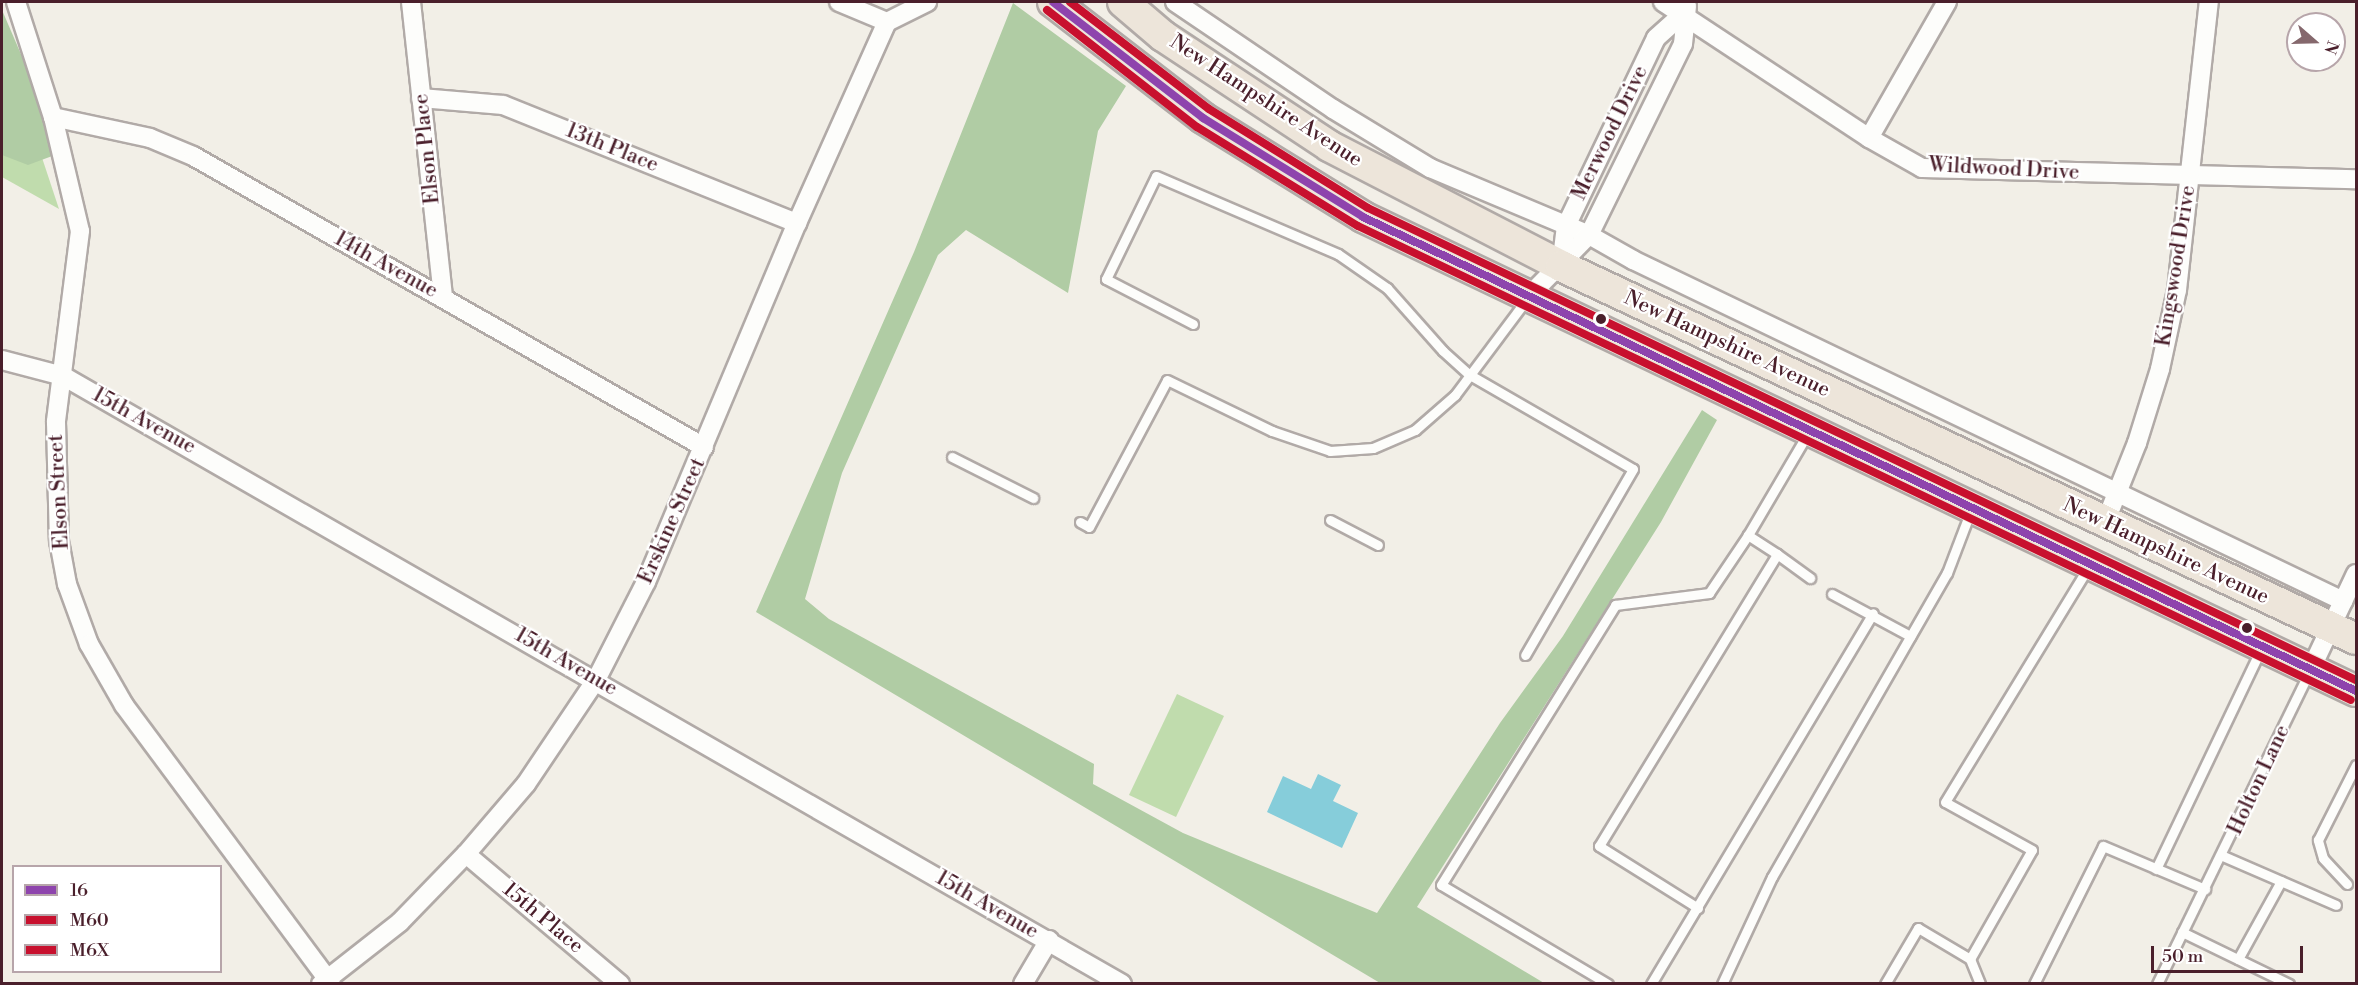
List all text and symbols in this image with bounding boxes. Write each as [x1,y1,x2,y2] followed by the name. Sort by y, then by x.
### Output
[2286,12,2346,72] north arrow
[1165,29,1367,173] street label: New Hampshire Avenue
[2319,38,2343,57] text: N
[1567,62,1653,204] street label: Merwood Drive
[409,92,445,206] street label: Elson Place
[562,118,662,178] street label: 13th Place
[1928,152,2080,186] street label: Wildwood Drive
[2151,184,2201,348] street label: Kingswood Drive
[330,226,442,304] street label: 14th Avenue
[1620,285,1834,403] street label: New Hampshire Avenue
[1595,313,1607,325] unlabelled marker
[88,382,200,460] street label: 15th Avenue
[43,434,75,550] street label: Elson Street
[633,454,711,588] street label: Erskine Street
[2059,492,2273,610] street label: New Hampshire Avenue
[510,622,622,702] street label: 15th Avenue
[2241,622,2253,634] unlabelled marker
[2223,721,2295,839] street label: Holton Lane
[12,865,222,973] legend
[931,865,1043,945] street label: 15th Avenue
[498,877,588,959] street label: 15th Place
[70,879,88,902] text: 16
[70,909,109,932] text: M60
[2154,934,2306,972] scale bar
[70,939,109,962] text: M6X
[2162,945,2203,968] text: 50 m

